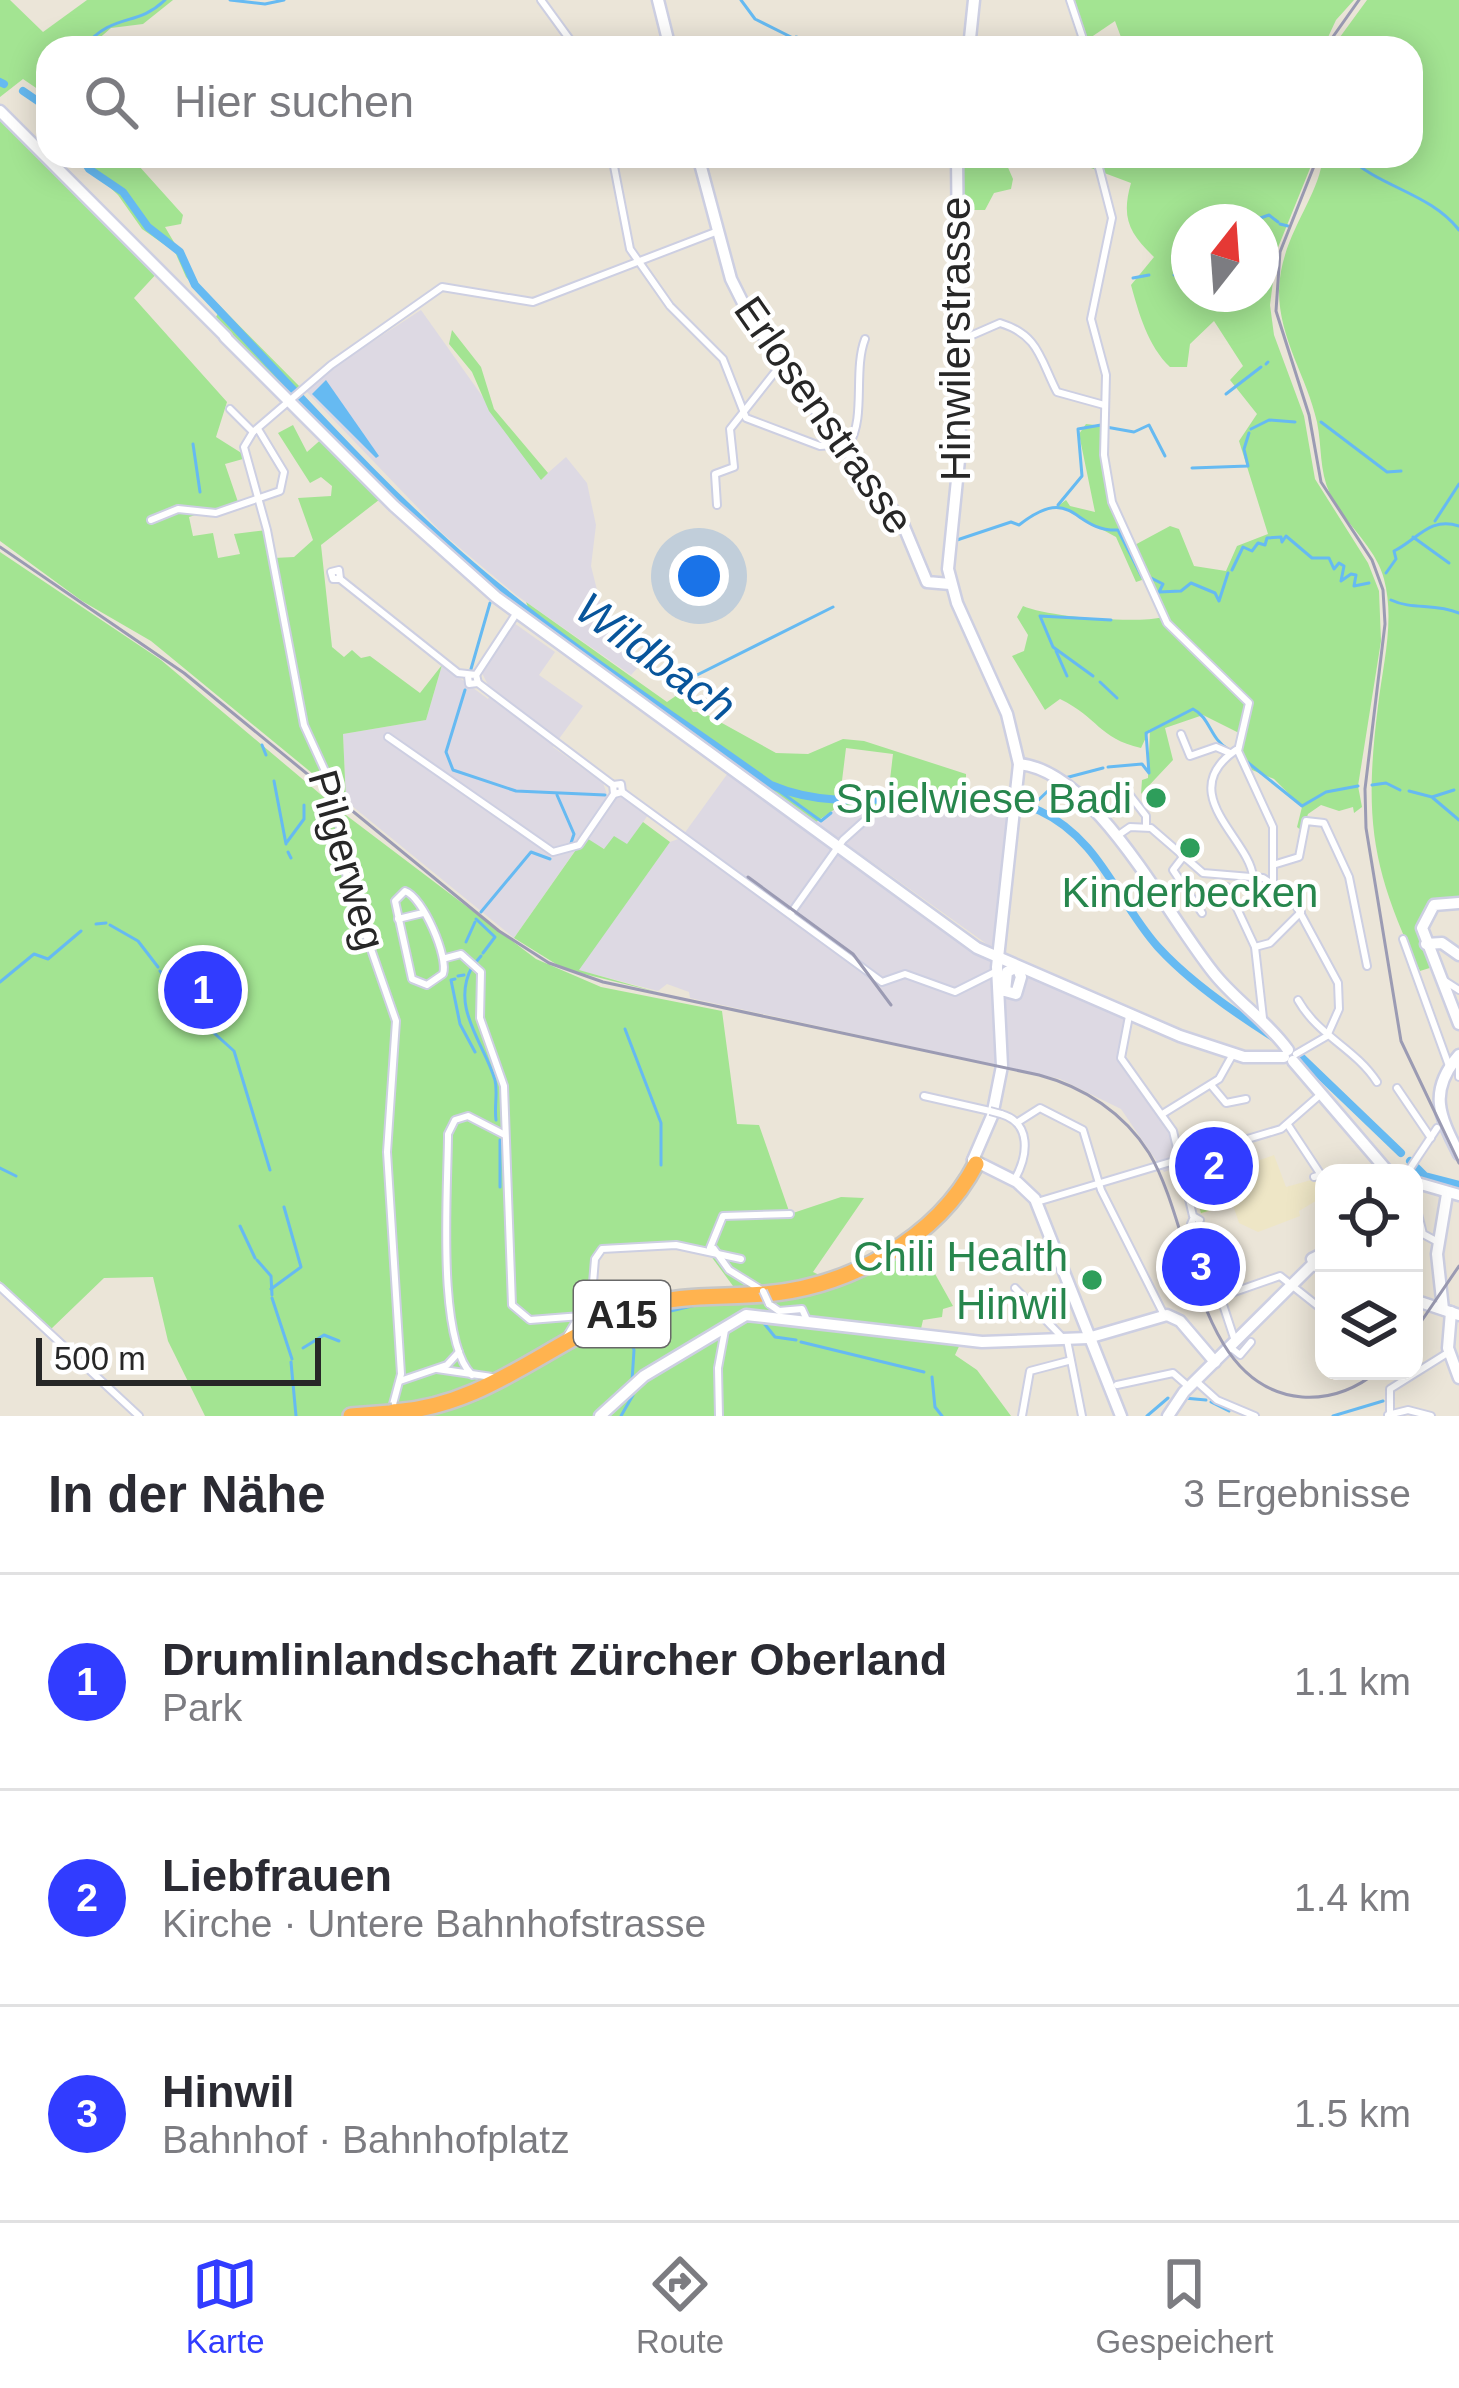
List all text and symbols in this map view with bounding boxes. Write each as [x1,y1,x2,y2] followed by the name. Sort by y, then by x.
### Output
[36,36,1423,168] search box
[78,69,144,135] icon: search
[174,76,414,127] text: Hier suchen
[932,197,979,481] street label: Hinwilerstrasse
[1171,204,1279,312] north arrow
[725,288,923,542] street label: Erlosenstrasse
[669,546,729,606] your location
[566,582,746,732] water label: Wildbach
[299,765,395,955] street label: Pilgerweg
[835,775,1132,822] place label: Spielwiese Badi
[1143,785,1169,811] marker: Spielwiese Badi
[1177,835,1203,861] marker: Kinderbecken
[1062,869,1318,916] place label: Kinderbecken
[164,945,242,1035] pin: 1
[1175,1121,1253,1211] pin: 2
[1315,1164,1423,1380] map controls
[1315,1164,1423,1272] button: locate
[1162,1222,1240,1312] pin: 3
[853,1233,1068,1328] place label: Chili Health Hinwil
[1079,1267,1105,1293] marker: Chili Health Hinwil
[1315,1272,1423,1380] button: layers
[574,1281,670,1347] road number: A15
[36,1332,321,1385] scale bar
[54,1340,146,1377] text: 500 m
[48,1466,326,1523] text: In der Nähe
[1183,1472,1411,1515] text: 3 Ergebnisse
[162,1634,947,1685] text: Drumlinlandschaft Zürcher Oberland
[76,1660,98,1703] text: 1
[1294,1660,1411,1703] text: 1.1 km
[162,1686,242,1729] text: Park
[162,1850,392,1901] text: Liebfrauen
[76,1876,98,1919] text: 2
[1294,1876,1411,1919] text: 1.4 km
[162,1902,706,1945] text: Kirche · Untere Bahnhofstrasse
[162,2066,295,2117] text: Hinwil
[76,2092,98,2135] text: 3
[1294,2092,1411,2135] text: 1.5 km
[162,2118,570,2161] text: Bahnhof · Bahnhofplatz
[186,2251,265,2361] tab: Karte
[636,2251,724,2361] tab: Route
[1095,2251,1273,2361] tab: Gespeichert

